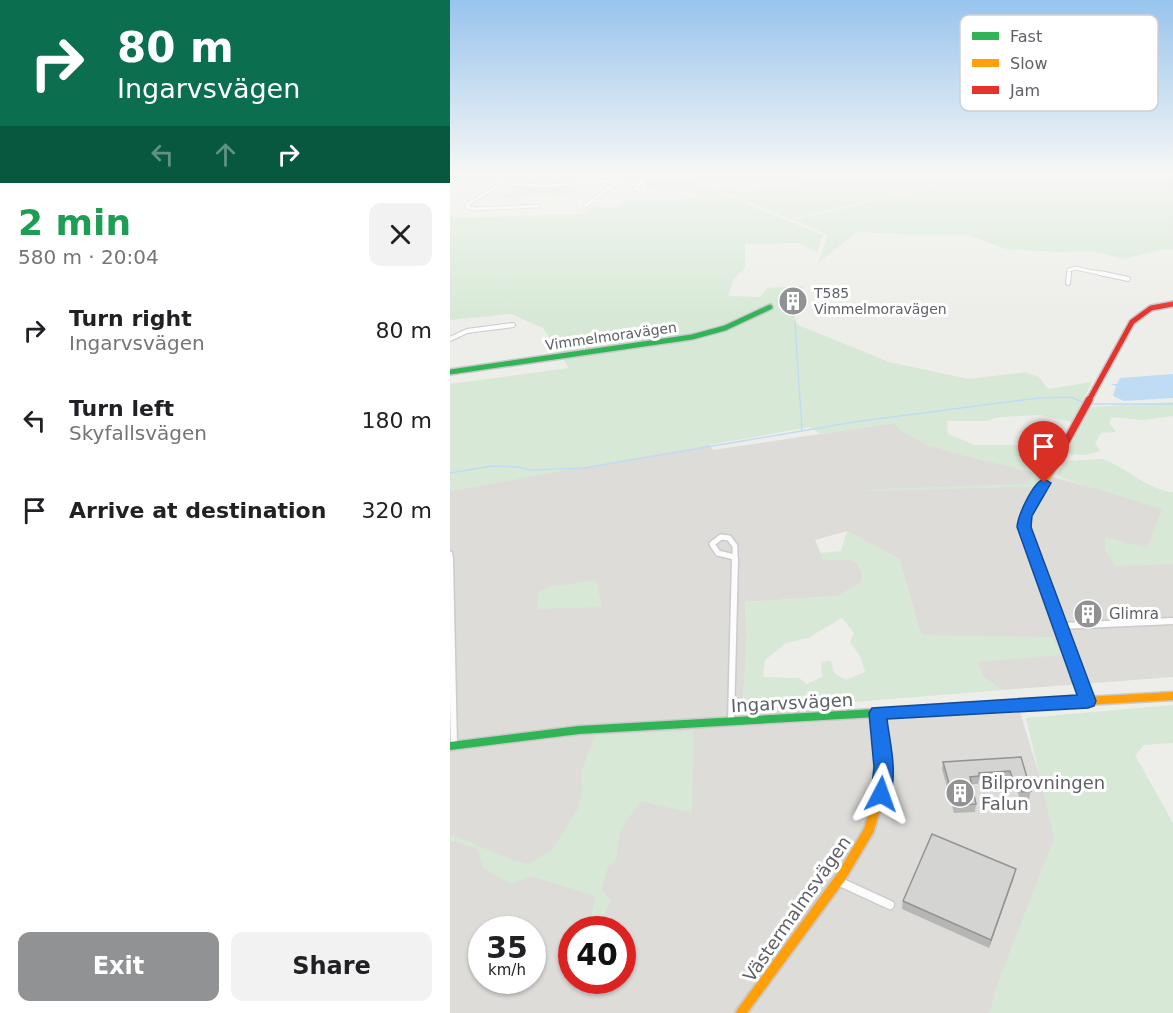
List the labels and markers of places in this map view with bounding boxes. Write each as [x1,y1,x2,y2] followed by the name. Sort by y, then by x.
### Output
[777,285,809,317] building icon: T585 Vimmelmoravägen
[813,285,947,317] place label: T585 Vimmelmoravägen
[1018,421,1069,483] pin
[1072,598,1104,630] building icon: Glimra
[1109,605,1159,623] place label: Glimra
[981,772,1105,814] place label: Bilprovningen Falun
[944,777,976,809] building icon: Bilprovningen Falun

